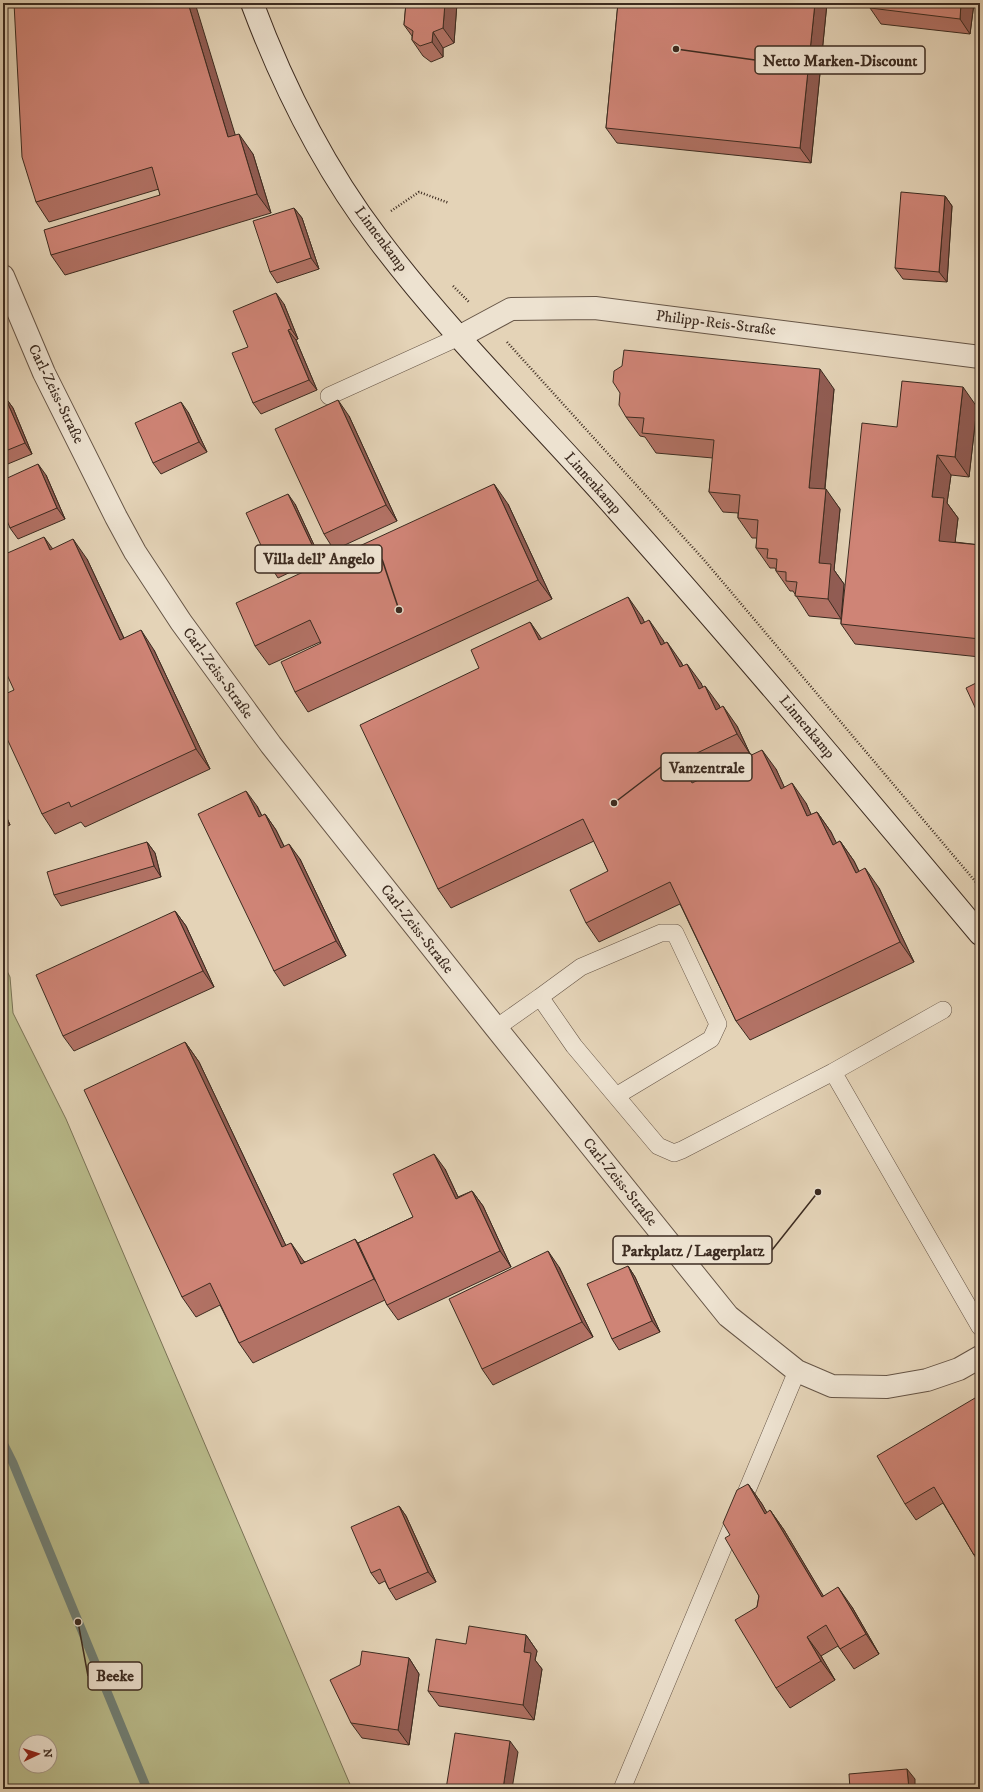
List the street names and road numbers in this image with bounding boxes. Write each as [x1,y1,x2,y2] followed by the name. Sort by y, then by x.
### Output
[350,203,412,276] street label: Linnenkamp
[655,306,777,340] street label: Philipp-Reis-Straße
[24,341,88,447] street label: Carl-Zeiss-Straße
[560,448,626,518] street label: Linnenkamp
[179,624,257,722] street label: Carl-Zeiss-Straße
[775,691,839,763] street label: Linnenkamp
[376,881,458,977] street label: Carl-Zeiss-Straße
[579,1134,661,1230] street label: Carl-Zeiss-Straße

